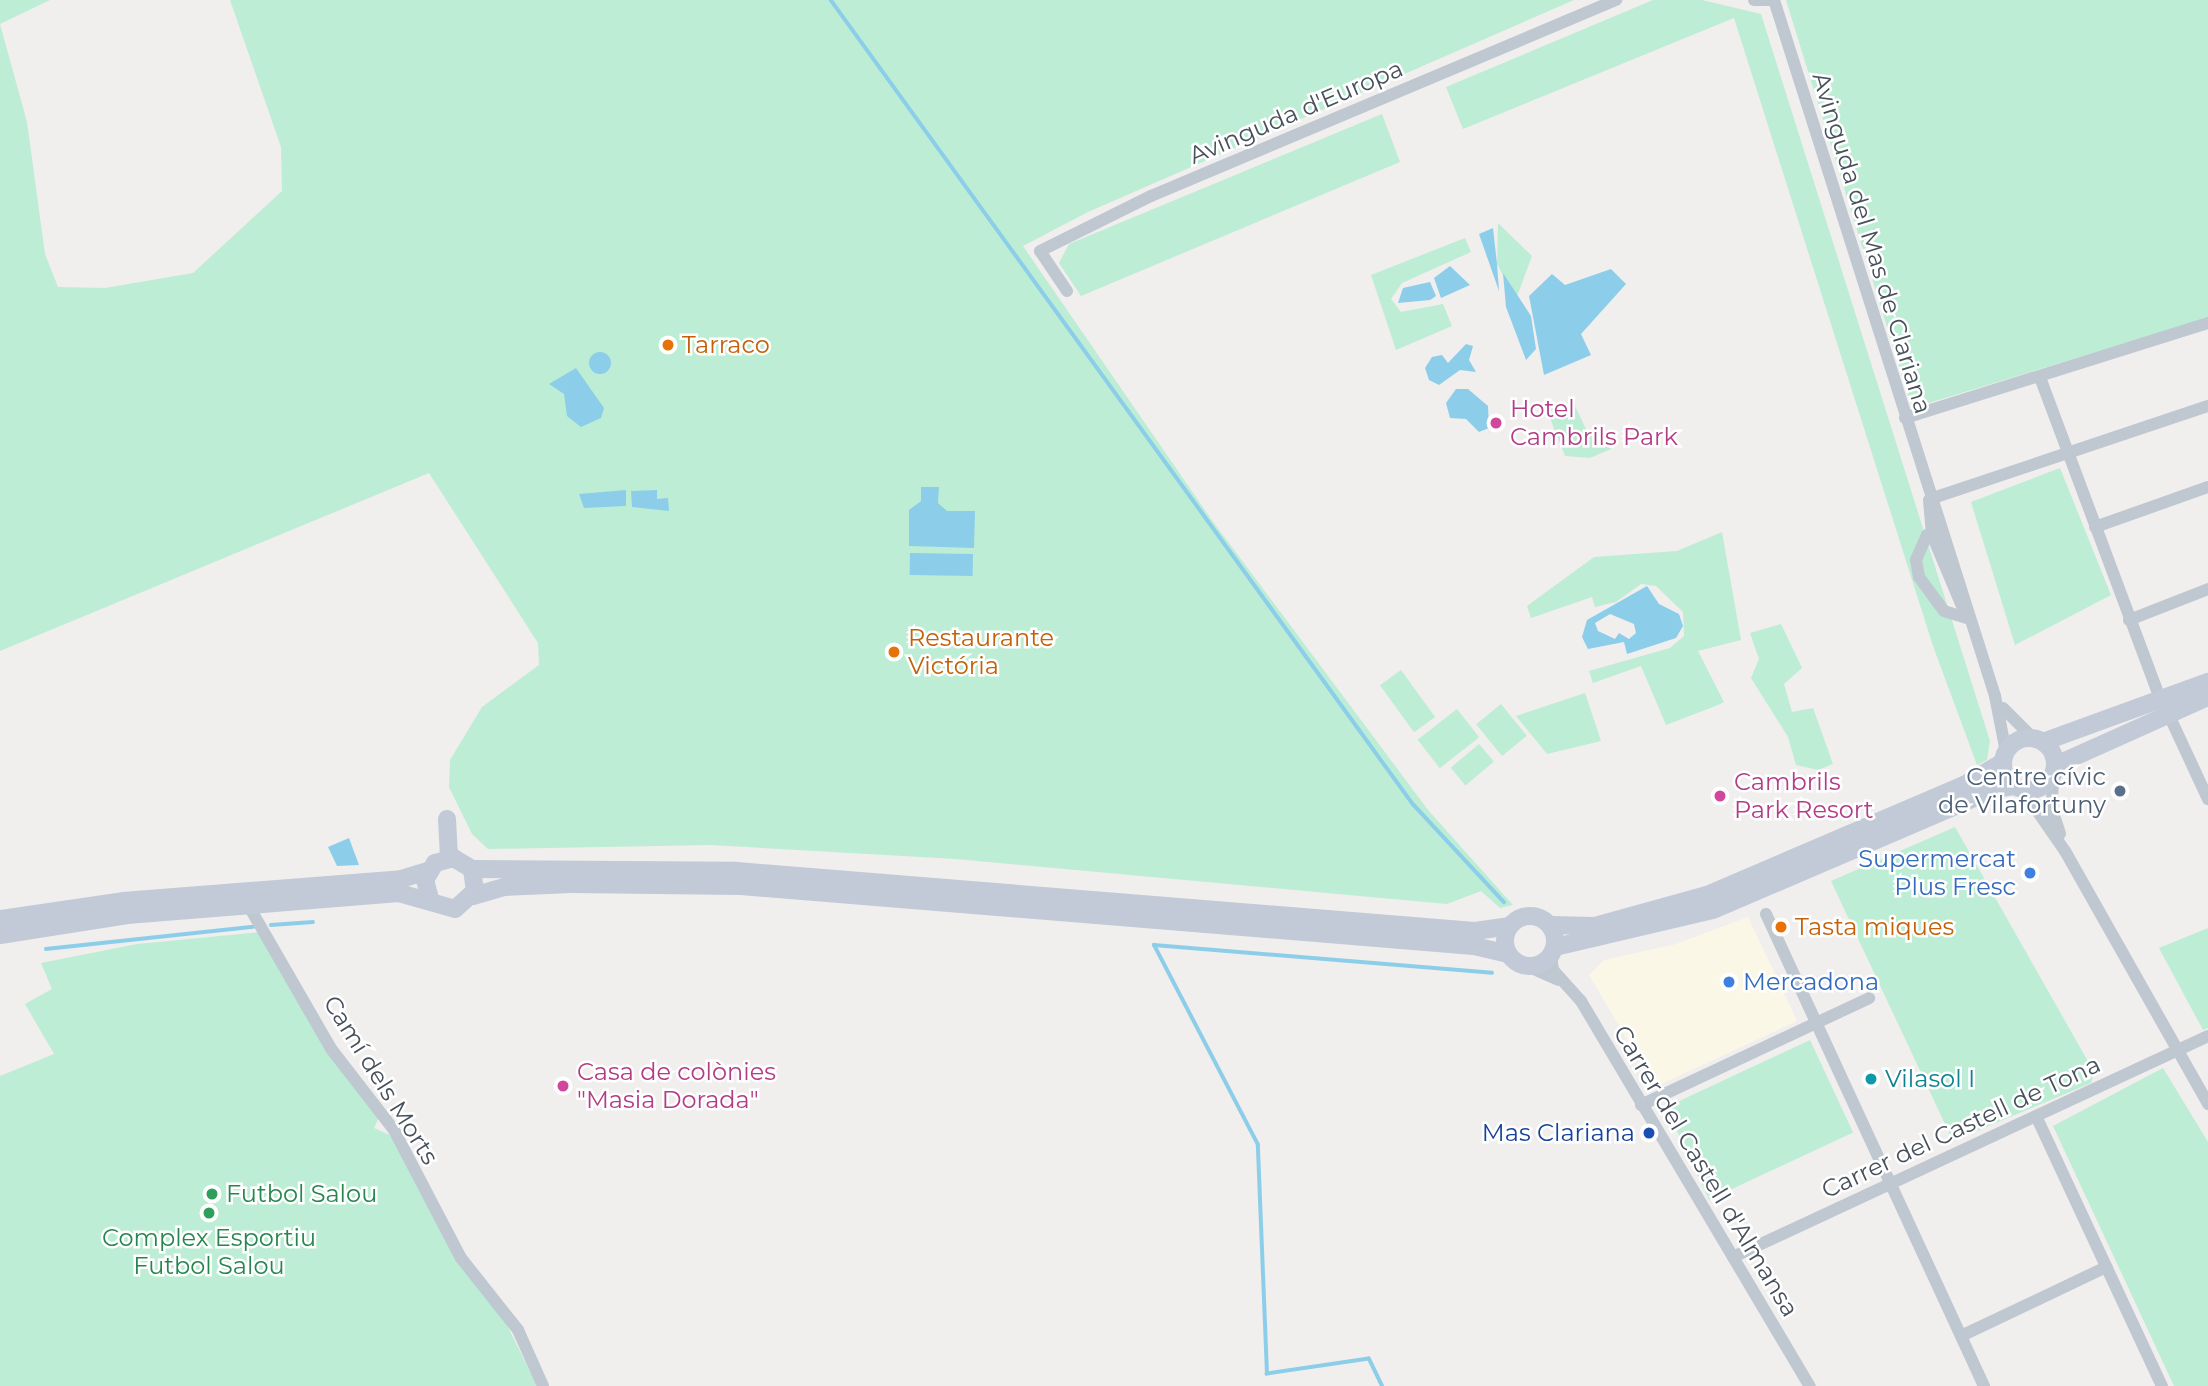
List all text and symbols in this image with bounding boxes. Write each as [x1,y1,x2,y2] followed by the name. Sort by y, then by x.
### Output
[1185,54,1407,170] street label: Avinguda d'Europa
[1806,69,1938,417] street label: Avinguda del Mas de Clariana
[682,331,770,359] place label: Tarraco
[660,337,676,353] marker: Tarraco
[1510,395,1678,451] place label: Hotel Cambrils Park
[1488,415,1504,431] marker: Hotel Cambrils Park
[908,624,1054,680] place label: Restaurante Victória
[886,644,902,660] marker: Restaurante Victória
[1938,763,2106,819] place label: Centre cívic de Vilafortuny
[1734,768,1873,824] place label: Cambrils Park Resort
[2112,783,2128,799] marker: Centre cívic de Vilafortuny
[1712,788,1728,804] marker: Cambrils Park Resort
[1858,845,2016,901] place label: Supermercat Plus Fresc
[2022,865,2038,881] marker: Supermercat Plus Fresc
[1795,913,1954,941] place label: Tasta miques
[1773,919,1789,935] marker: Tasta miques
[1743,968,1879,996] place label: Mercadona
[1721,974,1737,990] marker: Mercadona
[317,990,445,1170] street label: Camí dels Morts
[1607,1020,1805,1322] street label: Carrer del Castell d'Almansa
[1817,1050,2105,1204] street label: Carrer del Castell de Tona
[577,1058,776,1114] place label: Casa de colònies "Masia Dorada"
[1885,1065,1975,1093] place label: Vilasol I
[1863,1071,1879,1087] marker: Vilasol I
[555,1078,571,1094] marker: Casa de colònies "Masia Dorada"
[1482,1119,1635,1147] place label: Mas Clariana
[1641,1125,1657,1141] marker: Mas Clariana
[226,1180,377,1208] place label: Futbol Salou
[204,1186,220,1202] marker: Futbol Salou
[201,1205,217,1221] marker: Complex Esportiu Futbol Salou
[102,1224,316,1280] place label: Complex Esportiu Futbol Salou

